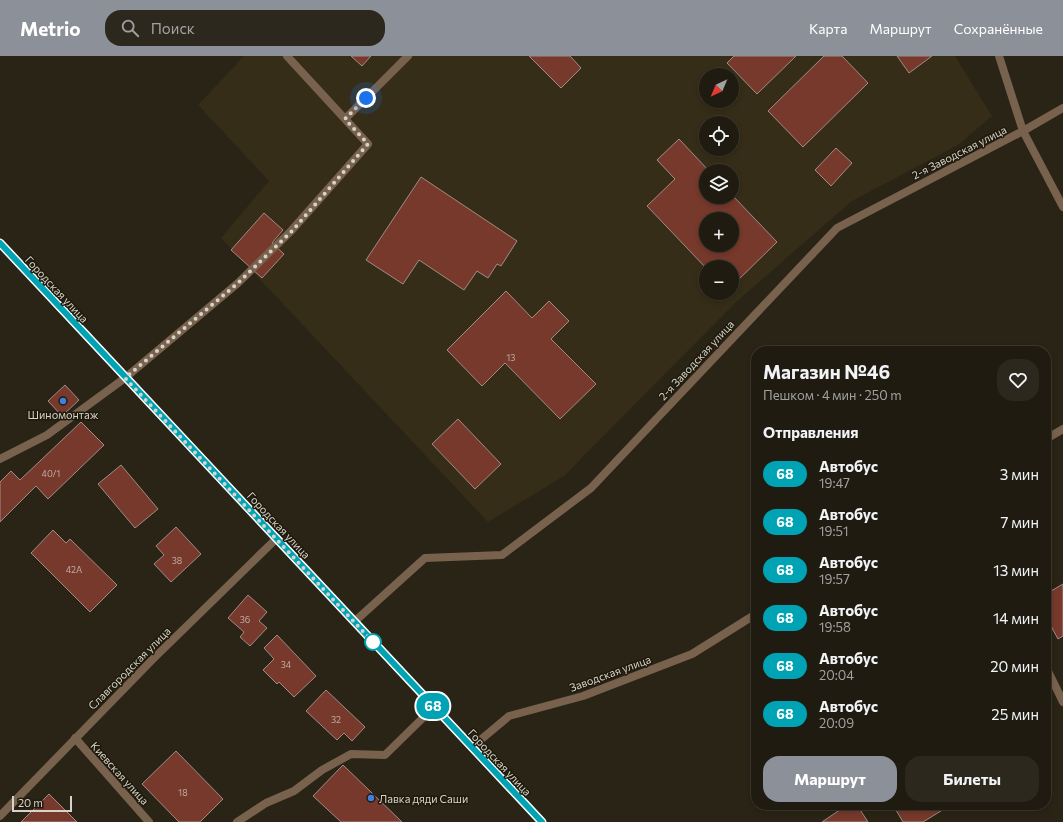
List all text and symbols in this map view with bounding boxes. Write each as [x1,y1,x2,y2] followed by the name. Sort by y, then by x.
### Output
[105,10,385,46] search box
[20,17,81,40] text: Metrio
[119,17,141,39] icon: search
[151,19,195,37] text: Поиск
[809,20,847,37] text: Карта
[869,20,932,37] text: Маршрут
[954,20,1043,37] text: Сохранённые
[699,68,739,108] north arrow
[699,68,739,300] map controls
[356,88,376,108] your location
[699,116,739,156] button: locate
[910,123,1008,181] street label: 2-я Заводская улица
[699,164,739,204] button: layers
[699,212,739,252] button: +
[23,253,91,325] street label: Городская улица
[699,260,739,300] button: −
[656,317,736,403] street label: 2-я Заводская улица
[507,352,515,363] house number: 13
[997,359,1039,401] button: heart
[763,360,890,383] text: Магазин №46
[763,387,902,403] text: Пешком · 4 мин · 250 m
[58,396,68,406] marker: Шиномонтаж
[28,408,99,421] place label: Шиномонтаж
[763,423,859,441] text: Отправления
[819,457,878,475] text: Автобус
[776,465,794,482] text: 68
[1000,465,1039,483] text: 3 мин
[42,468,60,479] house number: 40/1
[819,475,850,491] text: 19:47
[245,489,313,561] street label: Городская улица
[819,505,878,523] text: Автобус
[776,513,794,530] text: 68
[1000,513,1039,531] text: 7 мин
[819,523,849,539] text: 19:51
[819,553,878,571] text: Автобус
[172,555,182,566] house number: 38
[776,561,794,578] text: 68
[993,561,1039,579] text: 13 мин
[66,564,82,575] house number: 42А
[819,571,850,587] text: 19:57
[819,601,878,619] text: Автобус
[776,609,794,626] text: 68
[993,609,1039,627] text: 14 мин
[240,614,250,625] house number: 36
[819,619,851,635] text: 19:58
[85,624,173,712] street label: Славгородская улица
[364,633,382,651] unlabelled marker
[819,649,878,667] text: Автобус
[567,652,653,694] street label: Заводская улица
[776,657,794,674] text: 68
[990,657,1039,675] text: 20 мин
[281,659,292,670] house number: 34
[819,667,854,683] text: 20:04
[415,693,451,719] line badge: 68
[424,697,442,714] text: 68
[819,697,878,715] text: Автобус
[776,705,794,722] text: 68
[991,705,1039,723] text: 25 мин
[331,714,341,725] house number: 32
[819,715,854,731] text: 20:09
[466,726,534,798] street label: Городская улица
[88,739,152,807] street label: Киевская улица
[763,756,897,802] button: Маршрут
[905,756,1039,802] button: Билеты
[178,787,188,798] house number: 18
[379,792,468,805] place label: Лавка дяди Саши
[366,793,376,803] marker: Лавка дяди Саши
[12,794,72,813] scale bar
[18,796,43,809] text: 20 m

